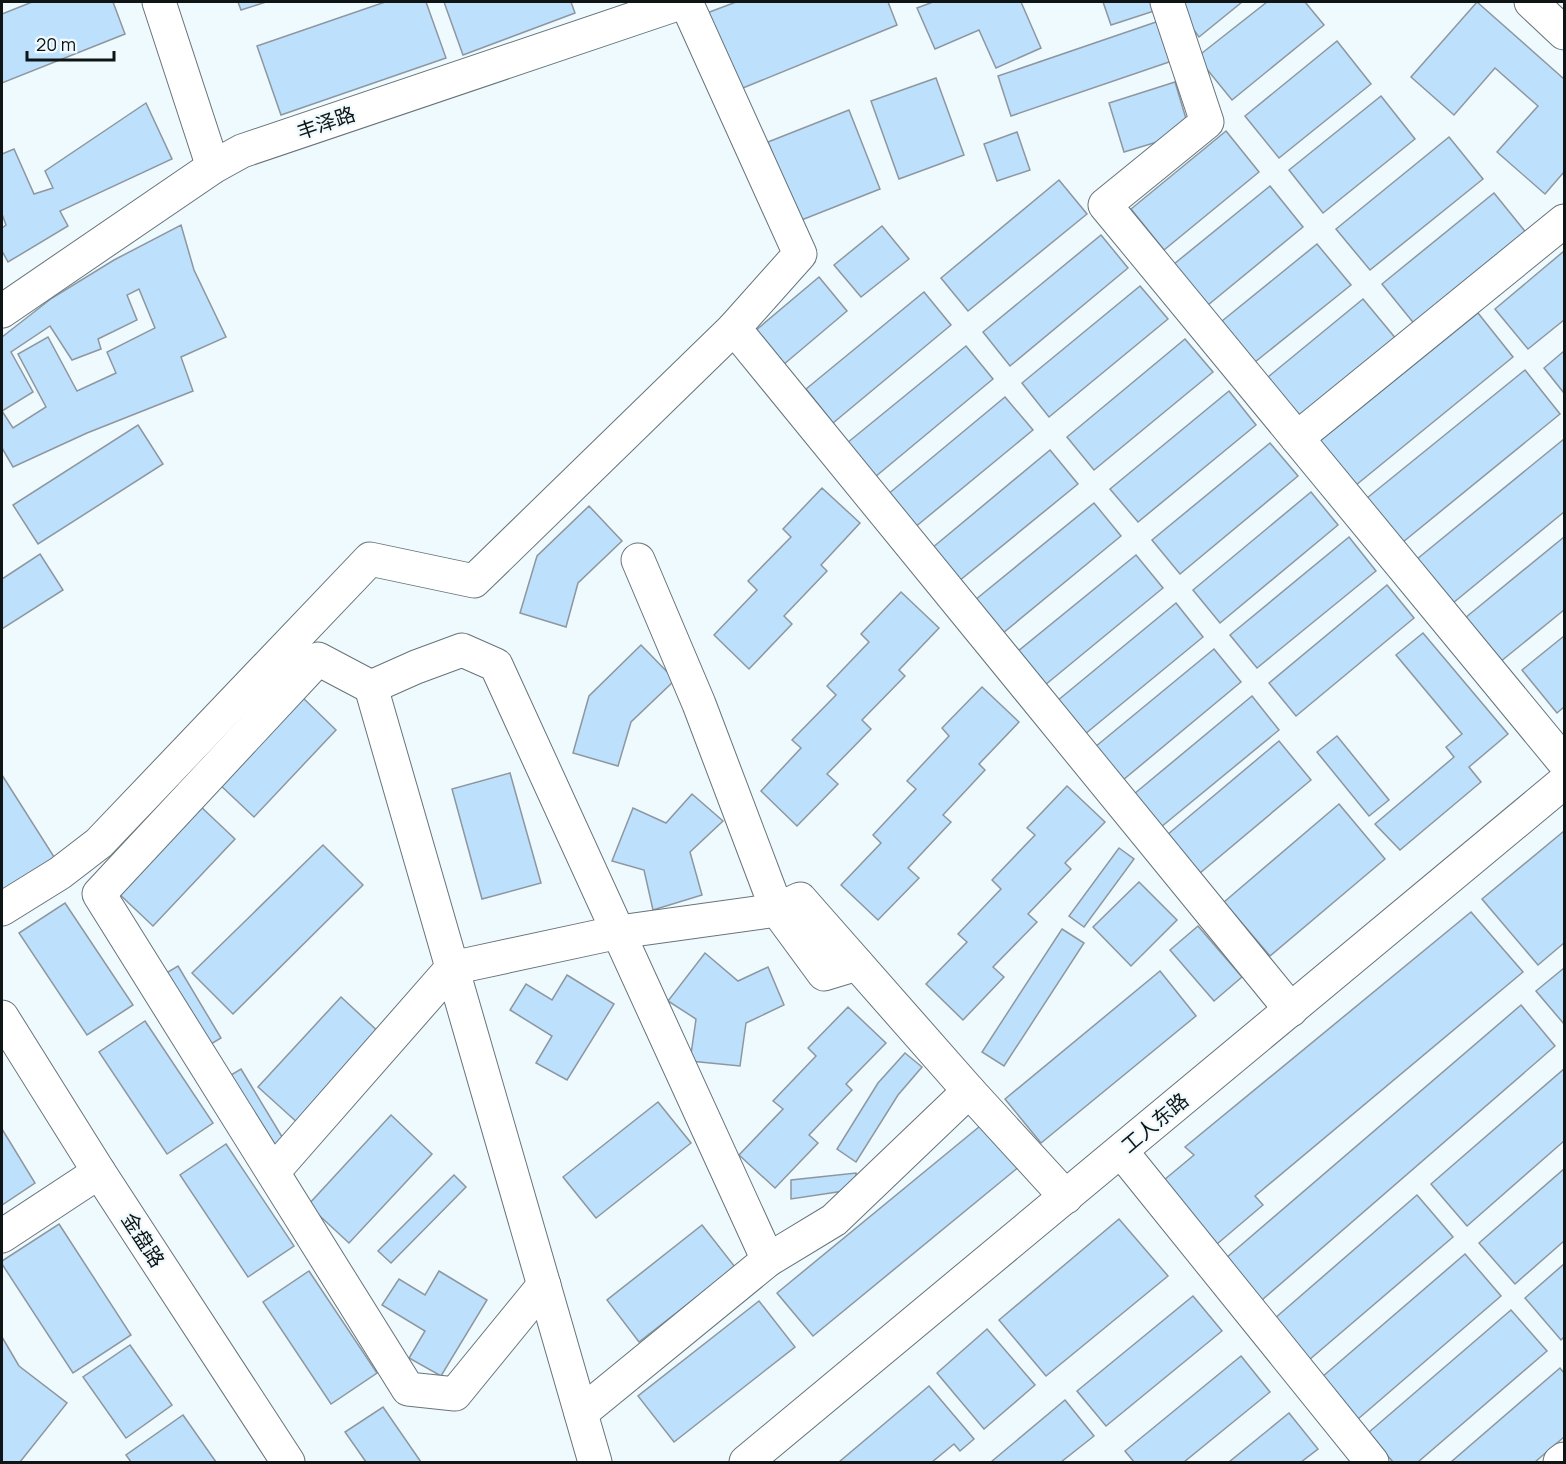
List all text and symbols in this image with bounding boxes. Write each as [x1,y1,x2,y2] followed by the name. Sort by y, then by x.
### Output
[27,24,114,62] scale bar
[36,32,76,56] text: 20 m
[293,100,359,145] street label: 丰泽路
[1115,1087,1194,1159] street label: 工人东路
[116,1207,171,1272] street label: 金盘路

